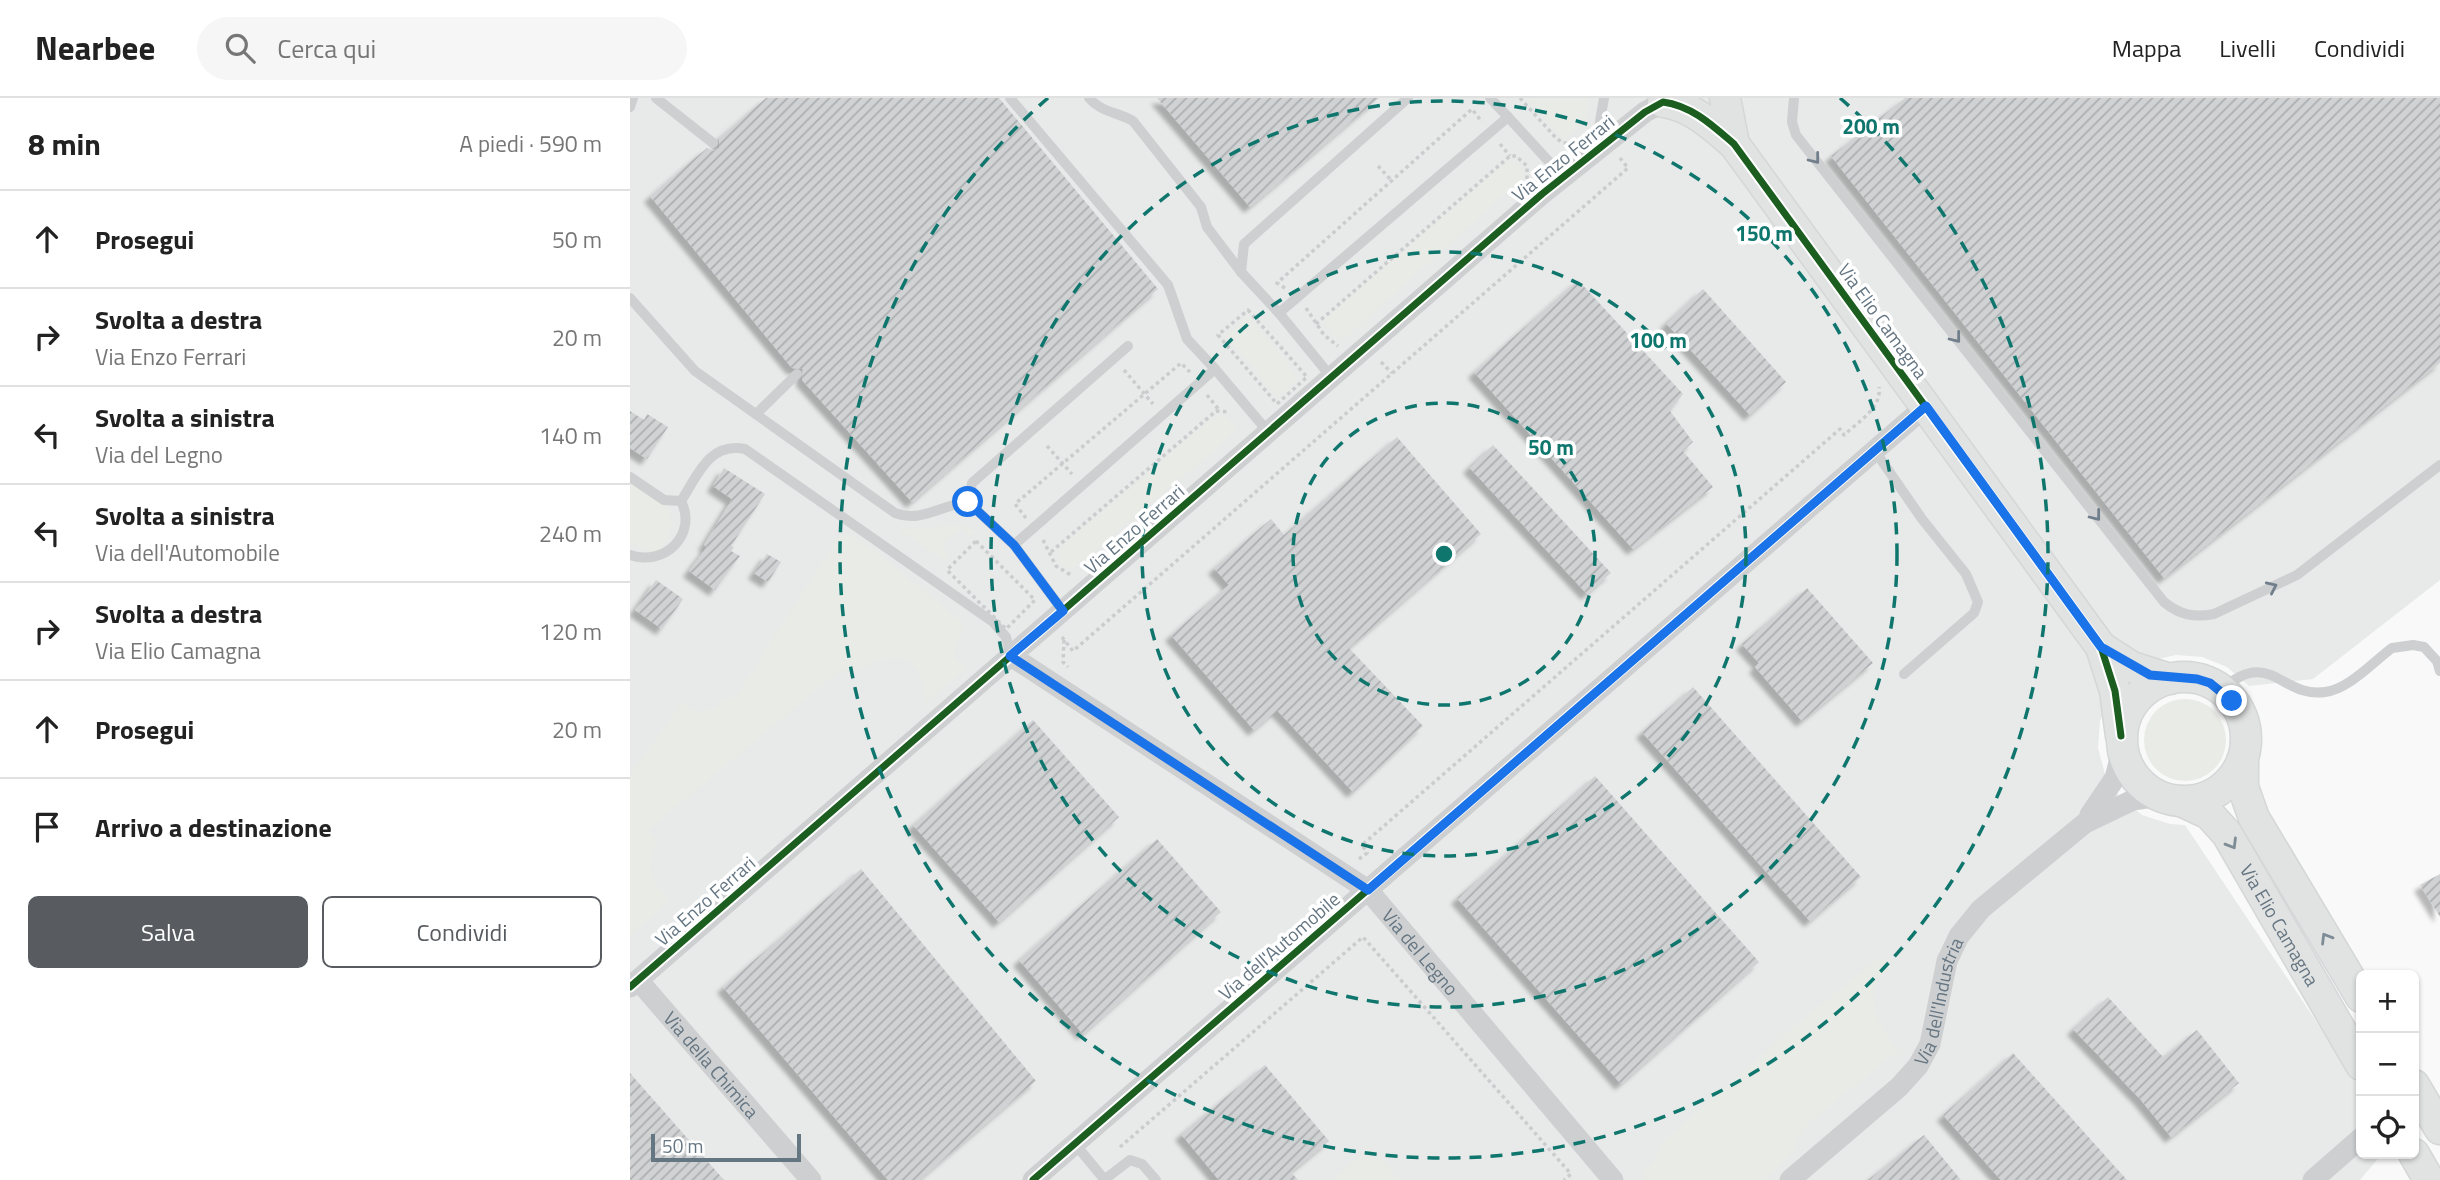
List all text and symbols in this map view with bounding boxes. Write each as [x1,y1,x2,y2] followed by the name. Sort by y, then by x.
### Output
[197,17,687,80] search box
[35,23,155,73] text: Nearbee
[221,29,259,67] icon: search
[277,29,376,68] text: Cerca qui
[2112,30,2181,66] text: Mappa
[2219,30,2276,66] text: Livelli
[2314,30,2405,66] text: Condividi
[1505,107,1620,208] street label: Via Enzo Ferrari
[1842,110,1900,142] text: 200 m
[28,121,101,167] text: 8 min
[459,126,602,161] text: A piedi · 590 m
[1806,151,1819,163] one-way arrow
[1735,217,1793,249] text: 150 m
[28,220,66,258] icon: ahead
[95,220,194,259] text: Prosegui
[552,222,602,257] text: 50 m
[1831,257,1936,385] street label: Via Elio Camagna
[95,300,262,339] text: Svolta a destra
[28,318,66,356] icon: right
[552,320,602,355] text: 20 m
[1629,324,1687,356] text: 100 m
[1947,330,1960,342] one-way arrow
[95,339,246,374] text: Via Enzo Ferrari
[95,398,275,437] text: Svolta a sinistra
[28,416,66,454] icon: left
[539,418,602,453] text: 140 m
[1528,431,1574,463] text: 50 m
[95,437,223,472] text: Via del Legno
[1077,477,1190,581] street label: Via Enzo Ferrari
[952,486,983,517] route start
[95,496,275,535] text: Svolta a sinistra
[2088,509,2101,521] one-way arrow
[28,514,66,552] icon: left
[539,516,602,551] text: 240 m
[95,535,280,570] text: Via dell'Automobile
[1432,542,1456,566] centre of rings
[2265,581,2277,595] one-way arrow
[95,594,262,633] text: Svolta a destra
[28,612,66,650] icon: right
[539,614,602,649] text: 120 m
[95,633,261,668] text: Via Elio Camagna
[2216,685,2247,716] route end
[28,710,66,748] icon: ahead
[95,710,194,749] text: Prosegui
[552,712,602,747] text: 20 m
[28,808,66,846] icon: arrive
[95,808,332,847] text: Arrivo a destinazione
[2224,836,2237,849] one-way arrow
[648,849,761,953] street label: Via Enzo Ferrari
[2233,858,2327,992] street label: Via Elio Camagna
[1212,885,1346,1007] street label: Via dell'Automobile
[28,896,308,968] button: Salva
[322,896,602,968] button: Condividi
[1376,902,1466,1001] street label: Via del Legno
[1906,932,1971,1071] street label: Via dell'Industria
[2321,933,2334,946] one-way arrow
[2356,970,2419,1159] map controls
[2356,970,2419,1033] button: +
[657,1004,767,1125] street label: Via della Chimica
[2356,1033,2419,1096] button: −
[2356,1096,2419,1159] button: locate
[651,1131,802,1163] scale bar
[662,1131,703,1160] text: 50 m

